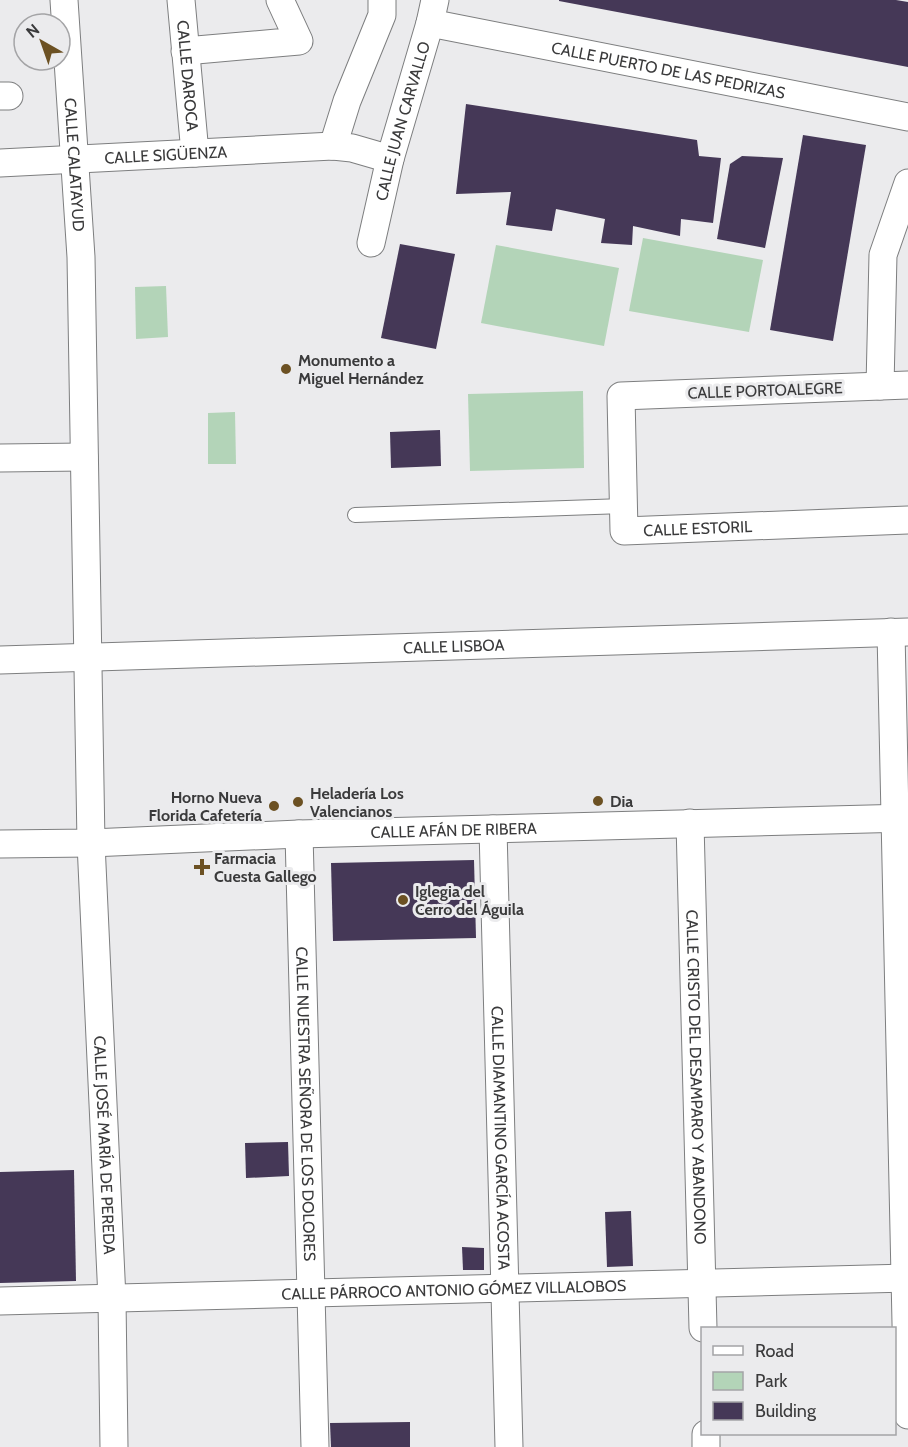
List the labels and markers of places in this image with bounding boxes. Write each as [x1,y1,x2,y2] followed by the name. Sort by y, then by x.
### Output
[298,351,424,388] place label: Monumento a Miguel Hernández
[279,362,293,376] marker: Monumento a Miguel Hernández
[310,784,404,821] place label: Heladería Los Valencianos
[149,788,262,825] place label: Horno Nueva Florida Cafetería
[610,792,633,811] place label: Dia
[591,794,605,808] marker: Dia
[291,795,305,809] marker: Heladería Los Valencianos
[267,799,281,813] marker: Horno Nueva Florida Cafetería
[214,849,317,886] place label: Farmacia Cuesta Gallego
[195,860,209,874] marker: Farmacia Cuesta Gallego
[415,882,524,919] place label: Iglegia del Cerro del Águila
[396,893,410,907] marker: Iglegia del Cerro del Águila

